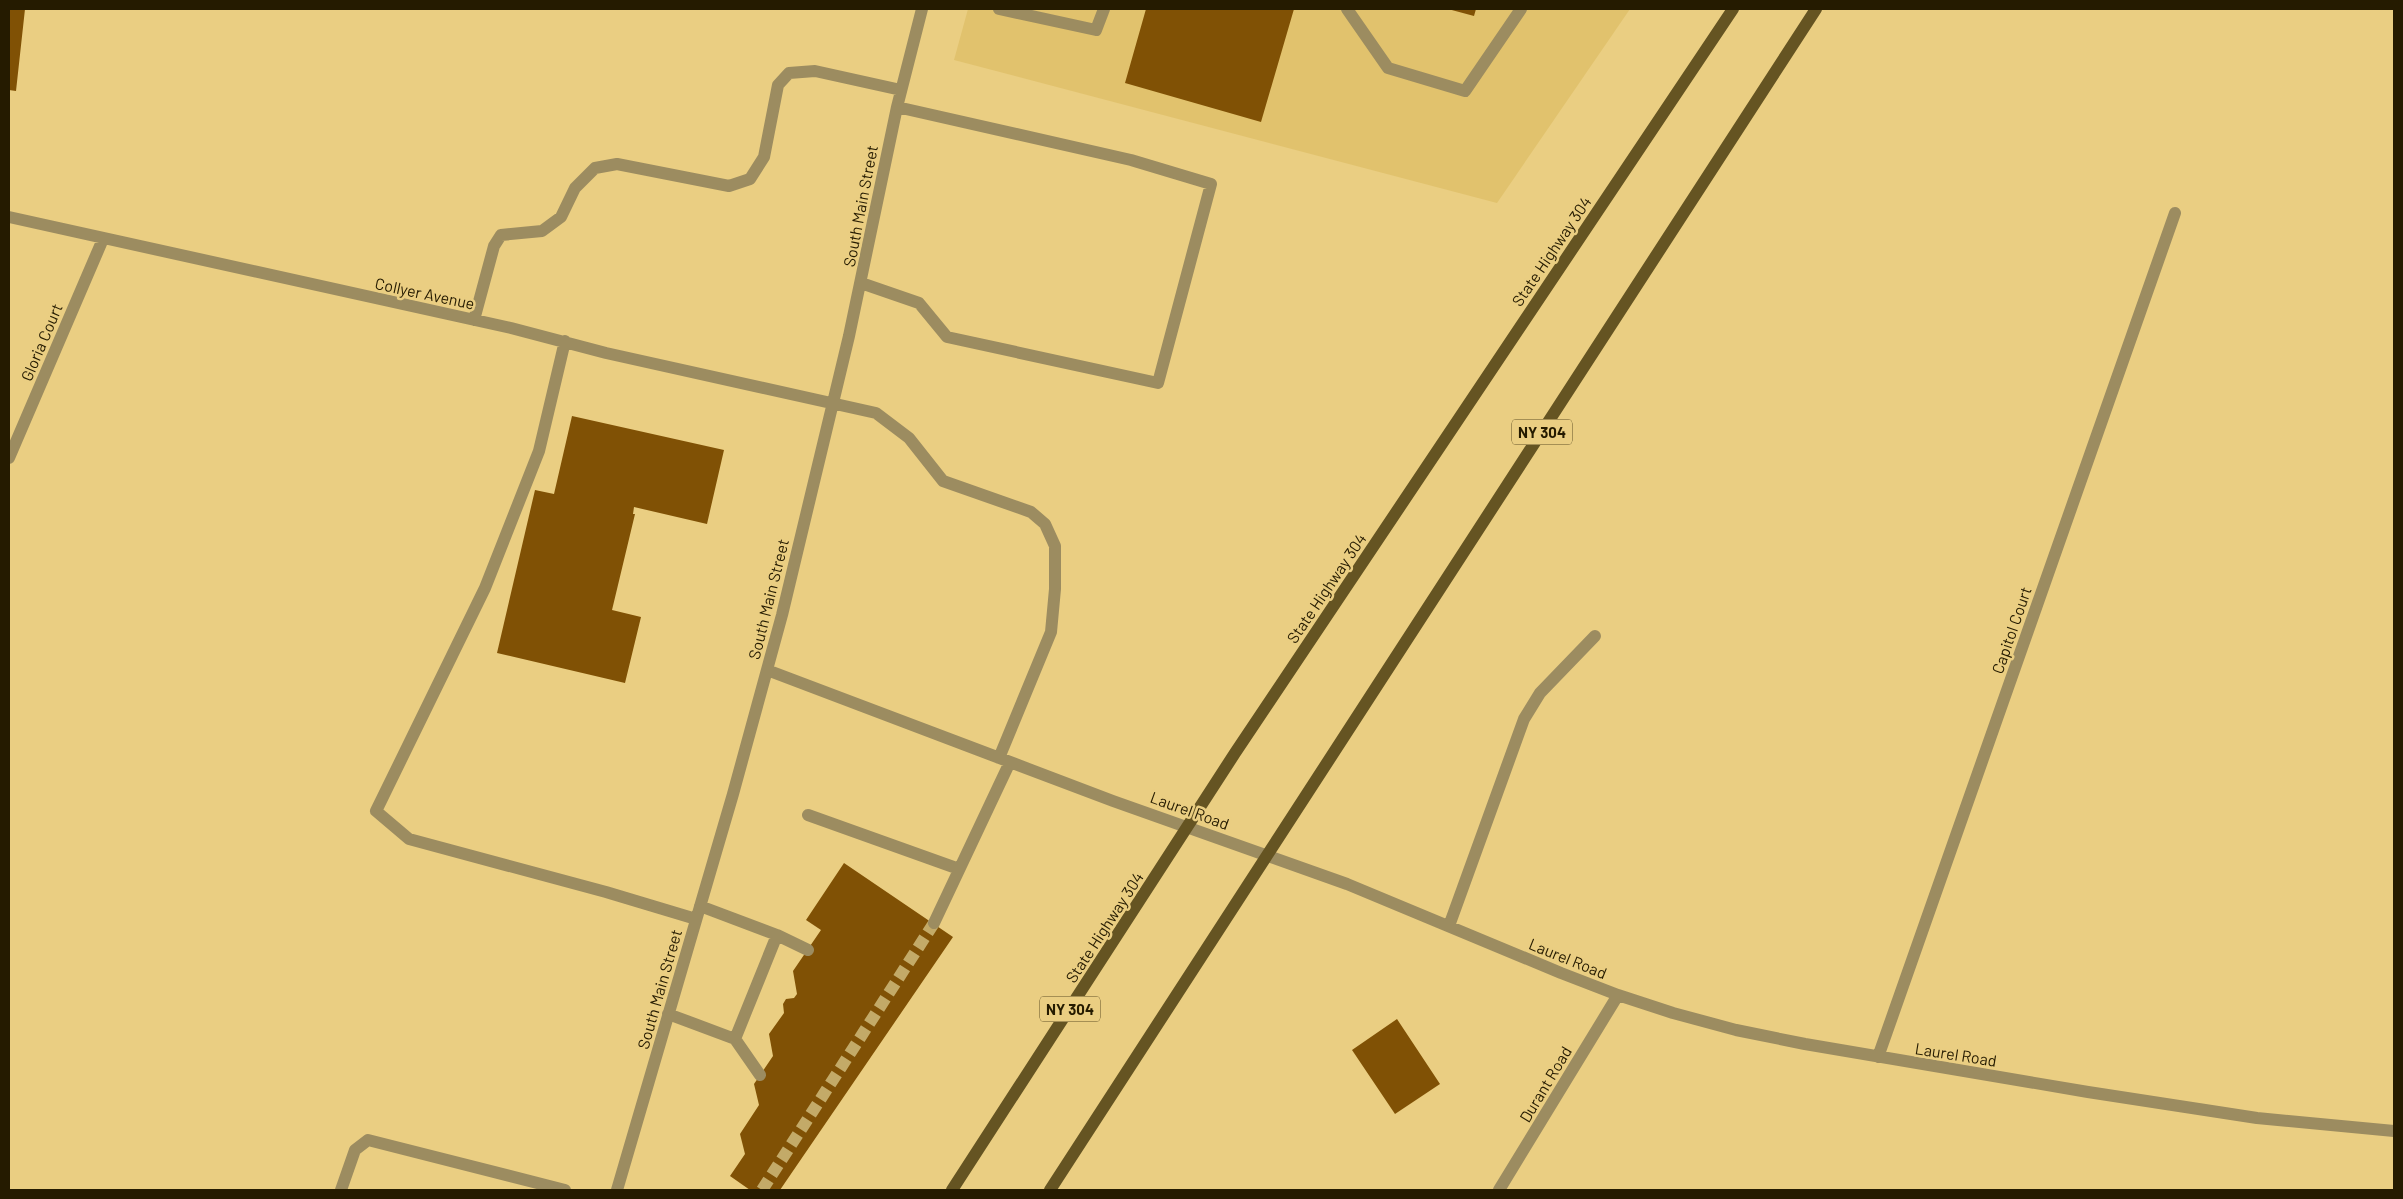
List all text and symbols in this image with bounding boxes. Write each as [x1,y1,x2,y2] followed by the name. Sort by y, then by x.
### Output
[839,144,881,268] street label: South Main Street
[1507,193,1595,309] street label: State Highway 304
[373,273,477,313] street label: Collyer Avenue
[16,300,66,384] street label: Gloria Court
[1512,420,1572,444] road number: NY 304
[1282,530,1370,646] street label: State Highway 304
[744,537,792,661] street label: South Main Street
[1987,584,2035,676] street label: Capitol Court
[1148,787,1232,833] street label: Laurel Road
[1061,868,1147,986] street label: State Highway 304
[633,927,685,1051] street label: South Main Street
[1526,934,1610,982] street label: Laurel Road
[1040,996,1100,1022] road number: NY 304
[1914,1038,1998,1070] street label: Laurel Road
[1515,1043,1575,1125] street label: Durant Road

